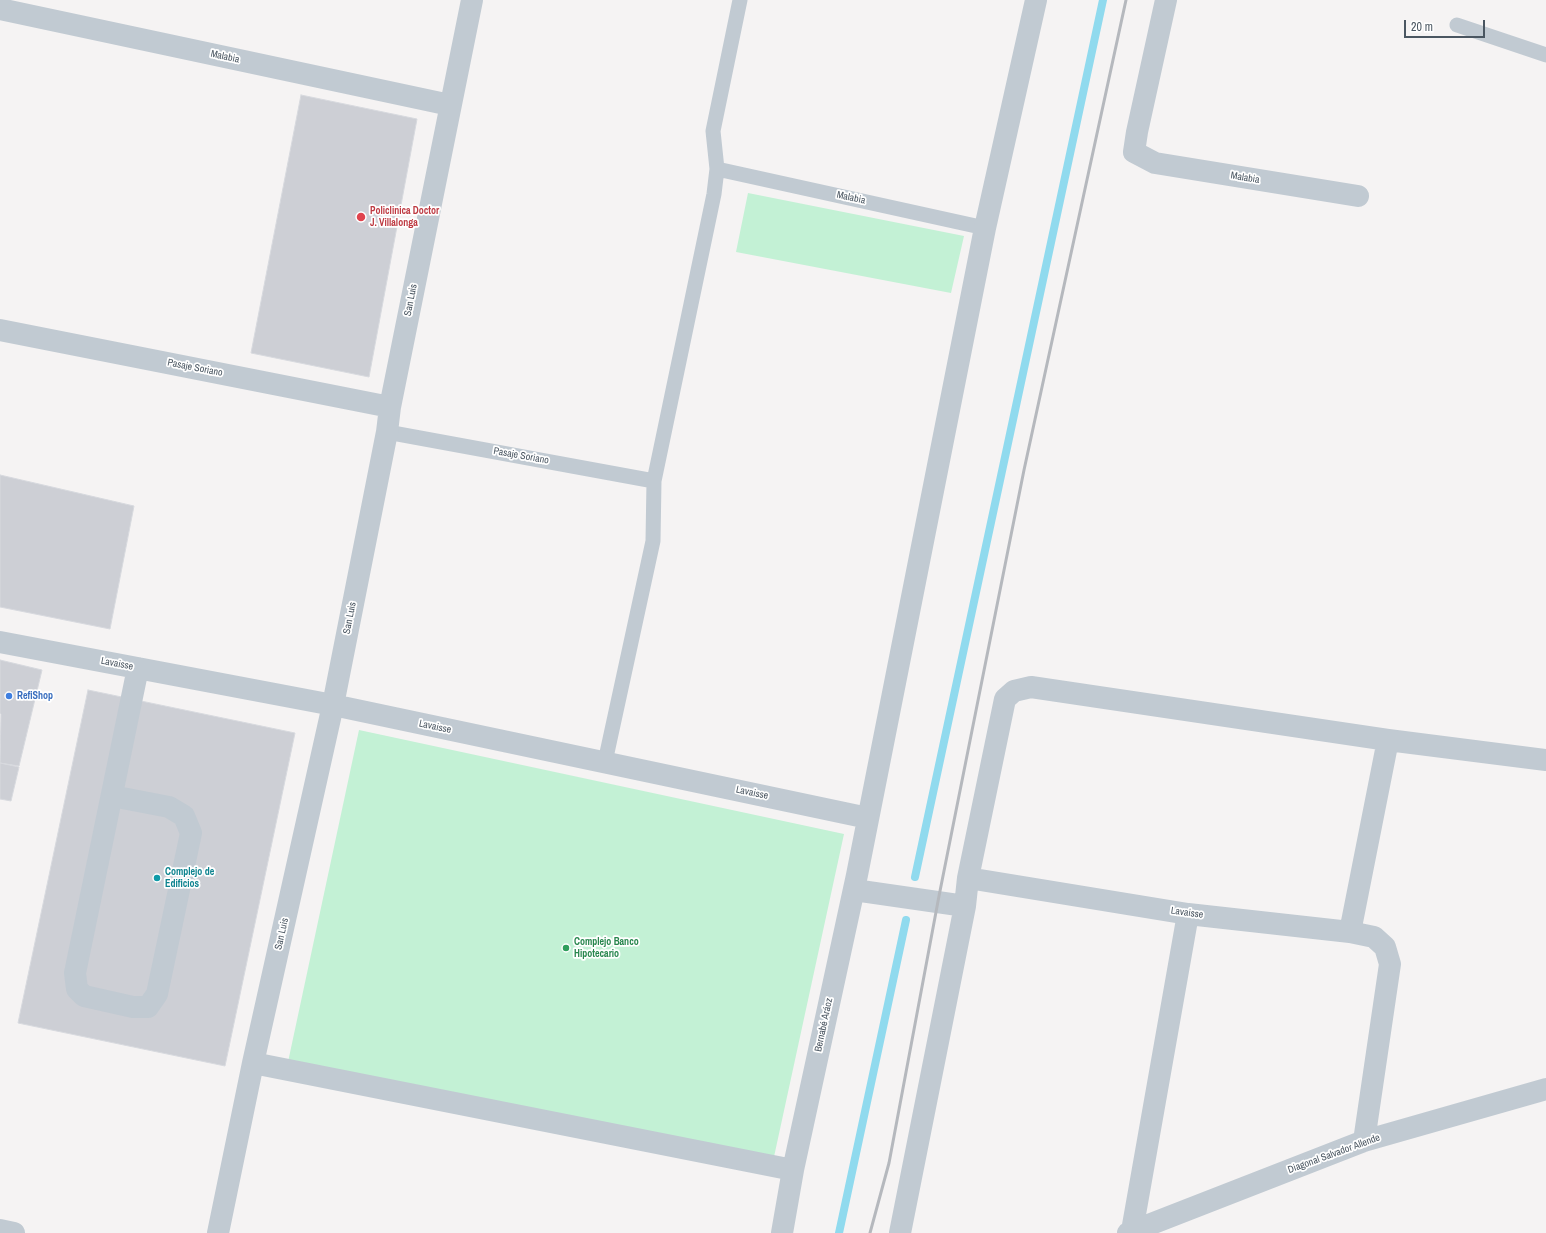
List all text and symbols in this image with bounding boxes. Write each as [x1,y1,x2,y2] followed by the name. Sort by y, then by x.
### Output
[1406,12,1487,38] scale bar
[1411,19,1433,35] text: 20 m
[209,48,241,66] street label: Malabia
[1230,170,1260,186] street label: Malabia
[835,189,867,207] street label: Malabia
[370,205,439,228] place label: Policlinica Doctor J. Villalonga
[355,211,367,223] marker: Policlinica Doctor J. Villalonga
[402,283,420,317] street label: San Luis
[166,357,224,379] street label: Pasaje Soriano
[492,445,550,467] street label: Pasaje Soriano
[341,601,359,635] street label: San Luis
[100,655,134,673] street label: Lavaisse
[17,690,53,702] place label: RefiShop
[4,691,14,701] marker: RefiShop
[418,718,452,736] street label: Lavaisse
[735,784,769,802] street label: Lavaisse
[165,866,214,890] place label: Complejo de Edificios
[152,873,162,883] marker: Complejo de Edificios
[1170,905,1204,921] street label: Lavaisse
[273,917,291,951] street label: San Luis
[574,936,639,960] place label: Complejo Banco Hipotecario
[561,943,571,953] marker: Complejo Banco Hipotecario
[812,997,836,1053] street label: Bernabé Aráoz
[1286,1132,1382,1176] street label: Diagonal Salvador Allende

